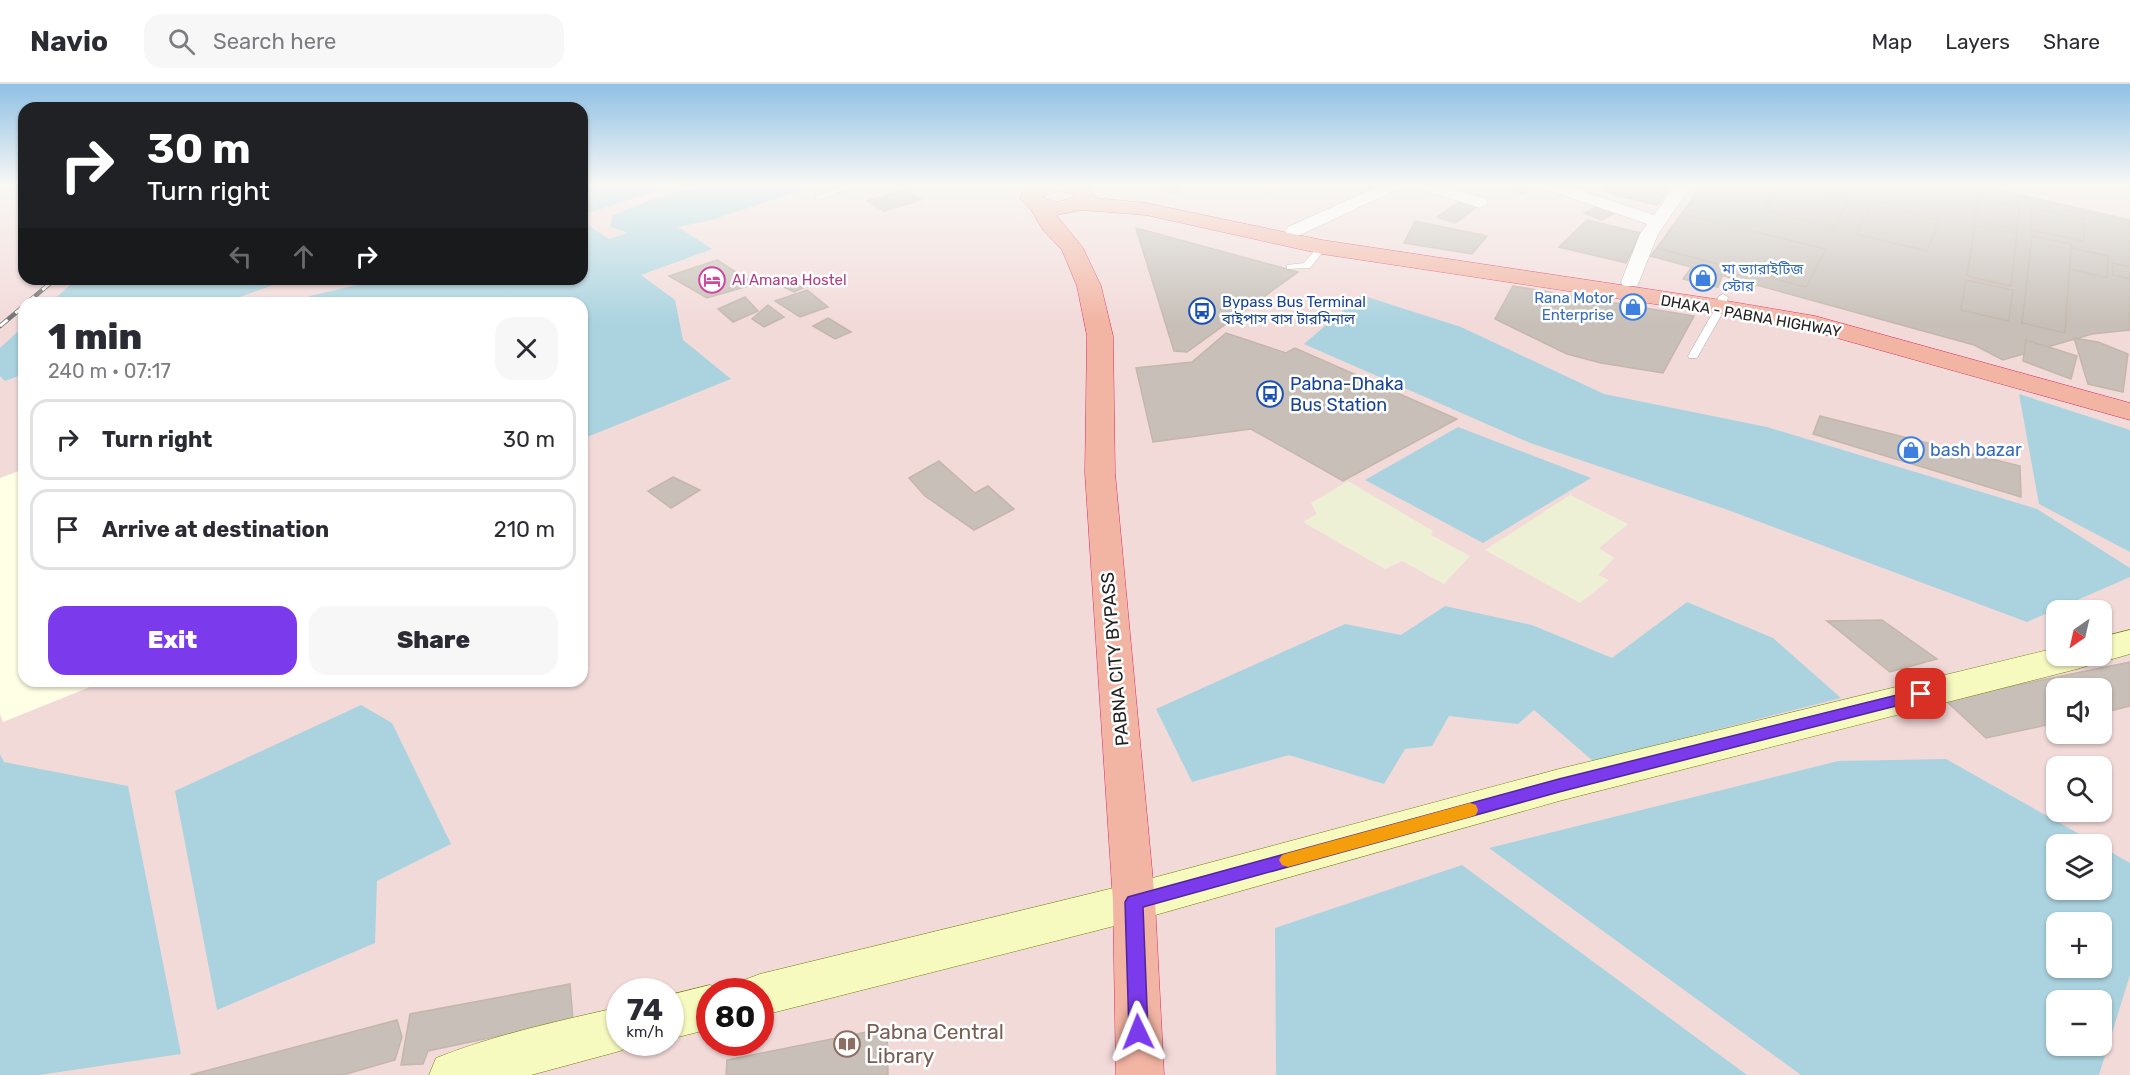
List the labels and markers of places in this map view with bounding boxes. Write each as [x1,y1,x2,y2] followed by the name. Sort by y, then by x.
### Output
[1721,260,1805,295] place label: মা ভ‍্যারাইটিজ স্টোর
[1688,263,1718,293] shop icon: মা ভ‍্যারাইটিজ স্টোর
[697,265,727,295] hotel icon: Al Amana Hostel
[732,271,847,289] place label: Al Amana Hostel
[1534,289,1614,324] place label: Rana Motor Enterprise
[1618,292,1648,322] shop icon: Rana Motor Enterprise
[1221,293,1366,328] place label: Bypass Bus Terminal বাইপাস বাস টারমিনাল
[1187,296,1217,326] bus stop icon: Bypass Bus Terminal বাইপাস বাস টারমিনাল
[1290,373,1404,416] place label: Pabna-Dhaka Bus Station
[1255,379,1285,409] bus stop icon: Pabna-Dhaka Bus Station
[1896,435,1926,465] shop icon: bash bazar
[1930,439,2022,461] place label: bash bazar
[1895,668,1946,719] pin
[866,1019,1004,1068] place label: Pabna Central Library
[832,1029,862,1059] library icon: Pabna Central Library

